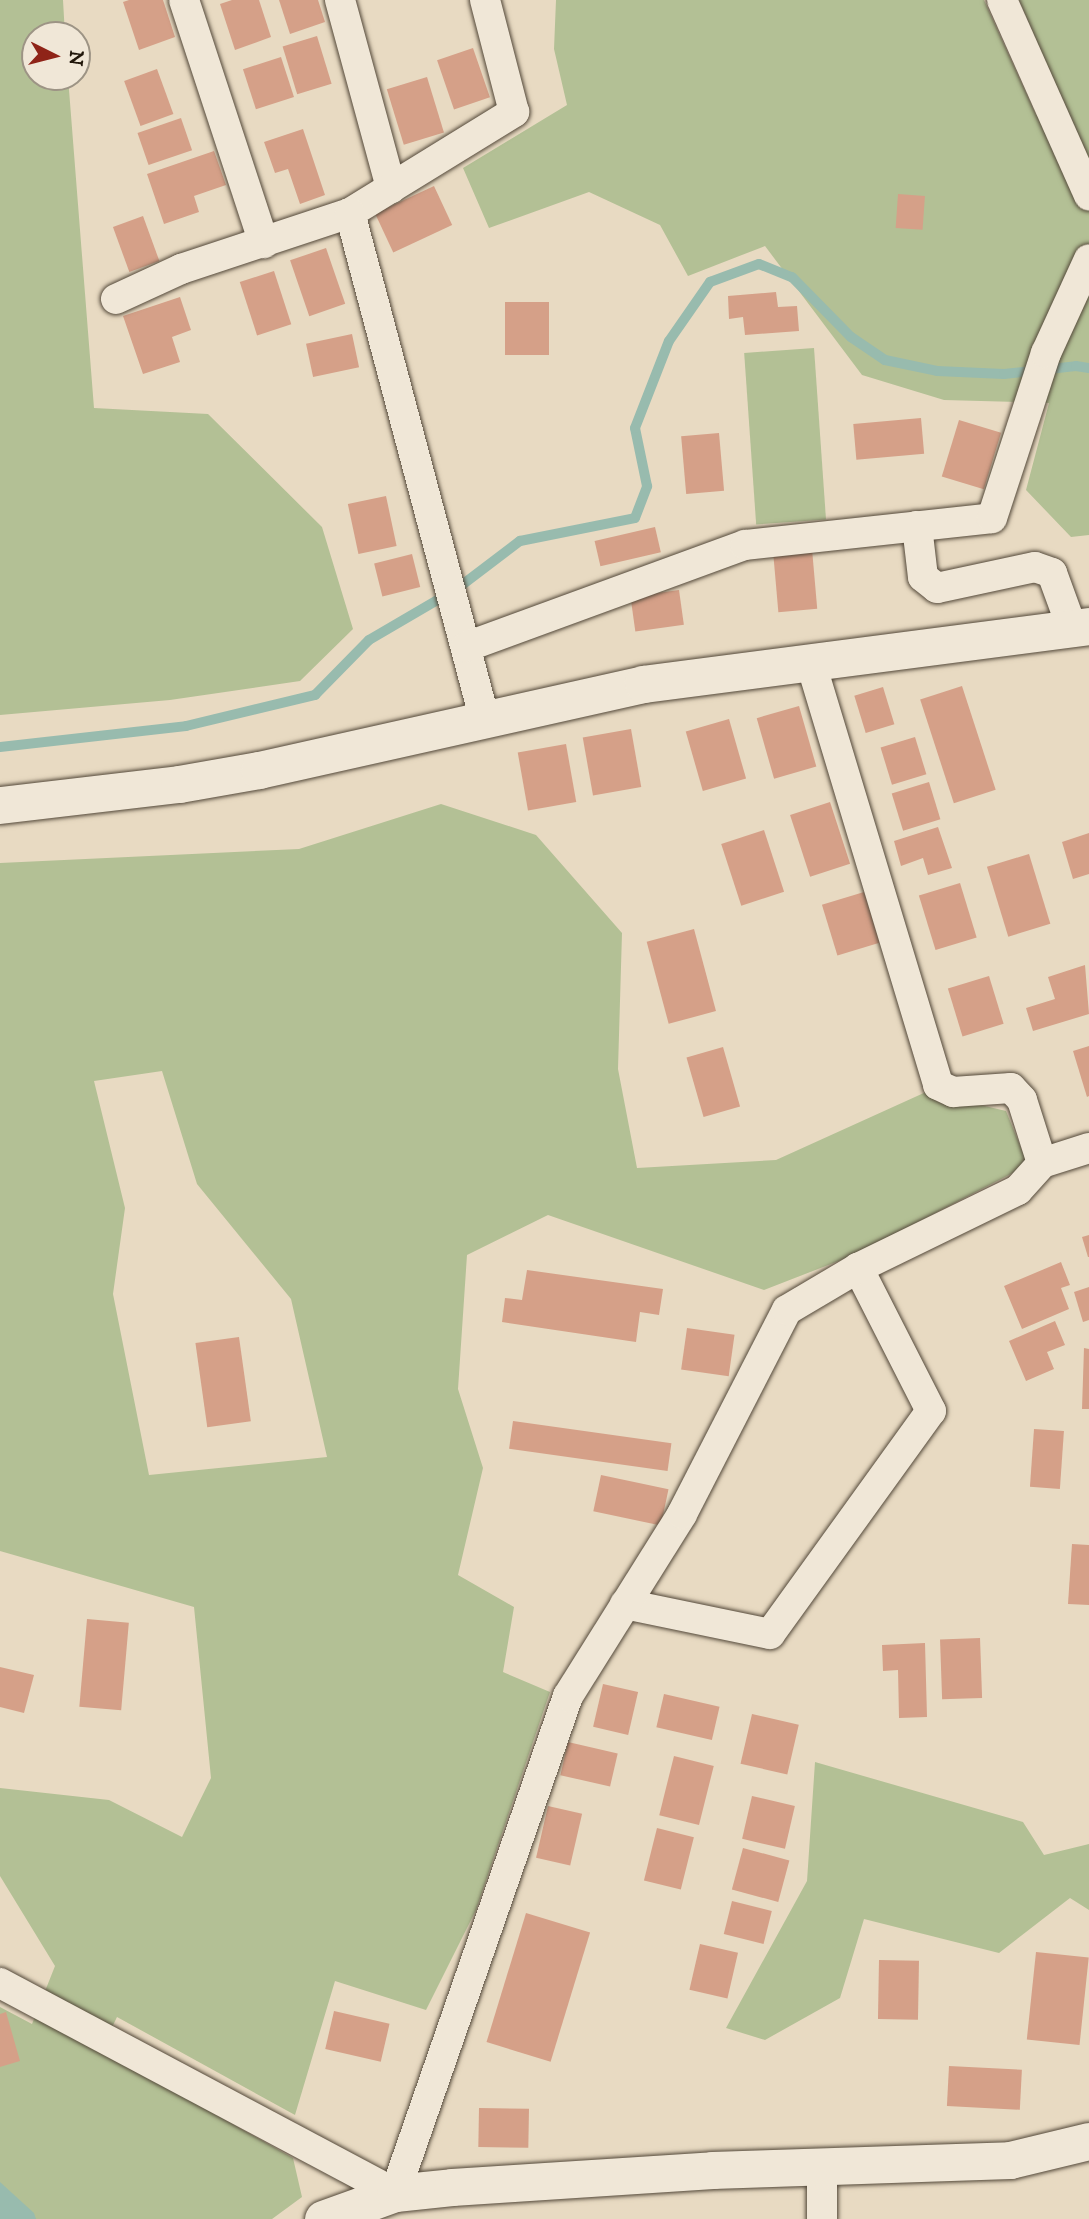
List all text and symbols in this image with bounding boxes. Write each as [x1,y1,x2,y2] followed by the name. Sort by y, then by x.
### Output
[21,21,91,91] north arrow
[63,49,88,67] text: N

